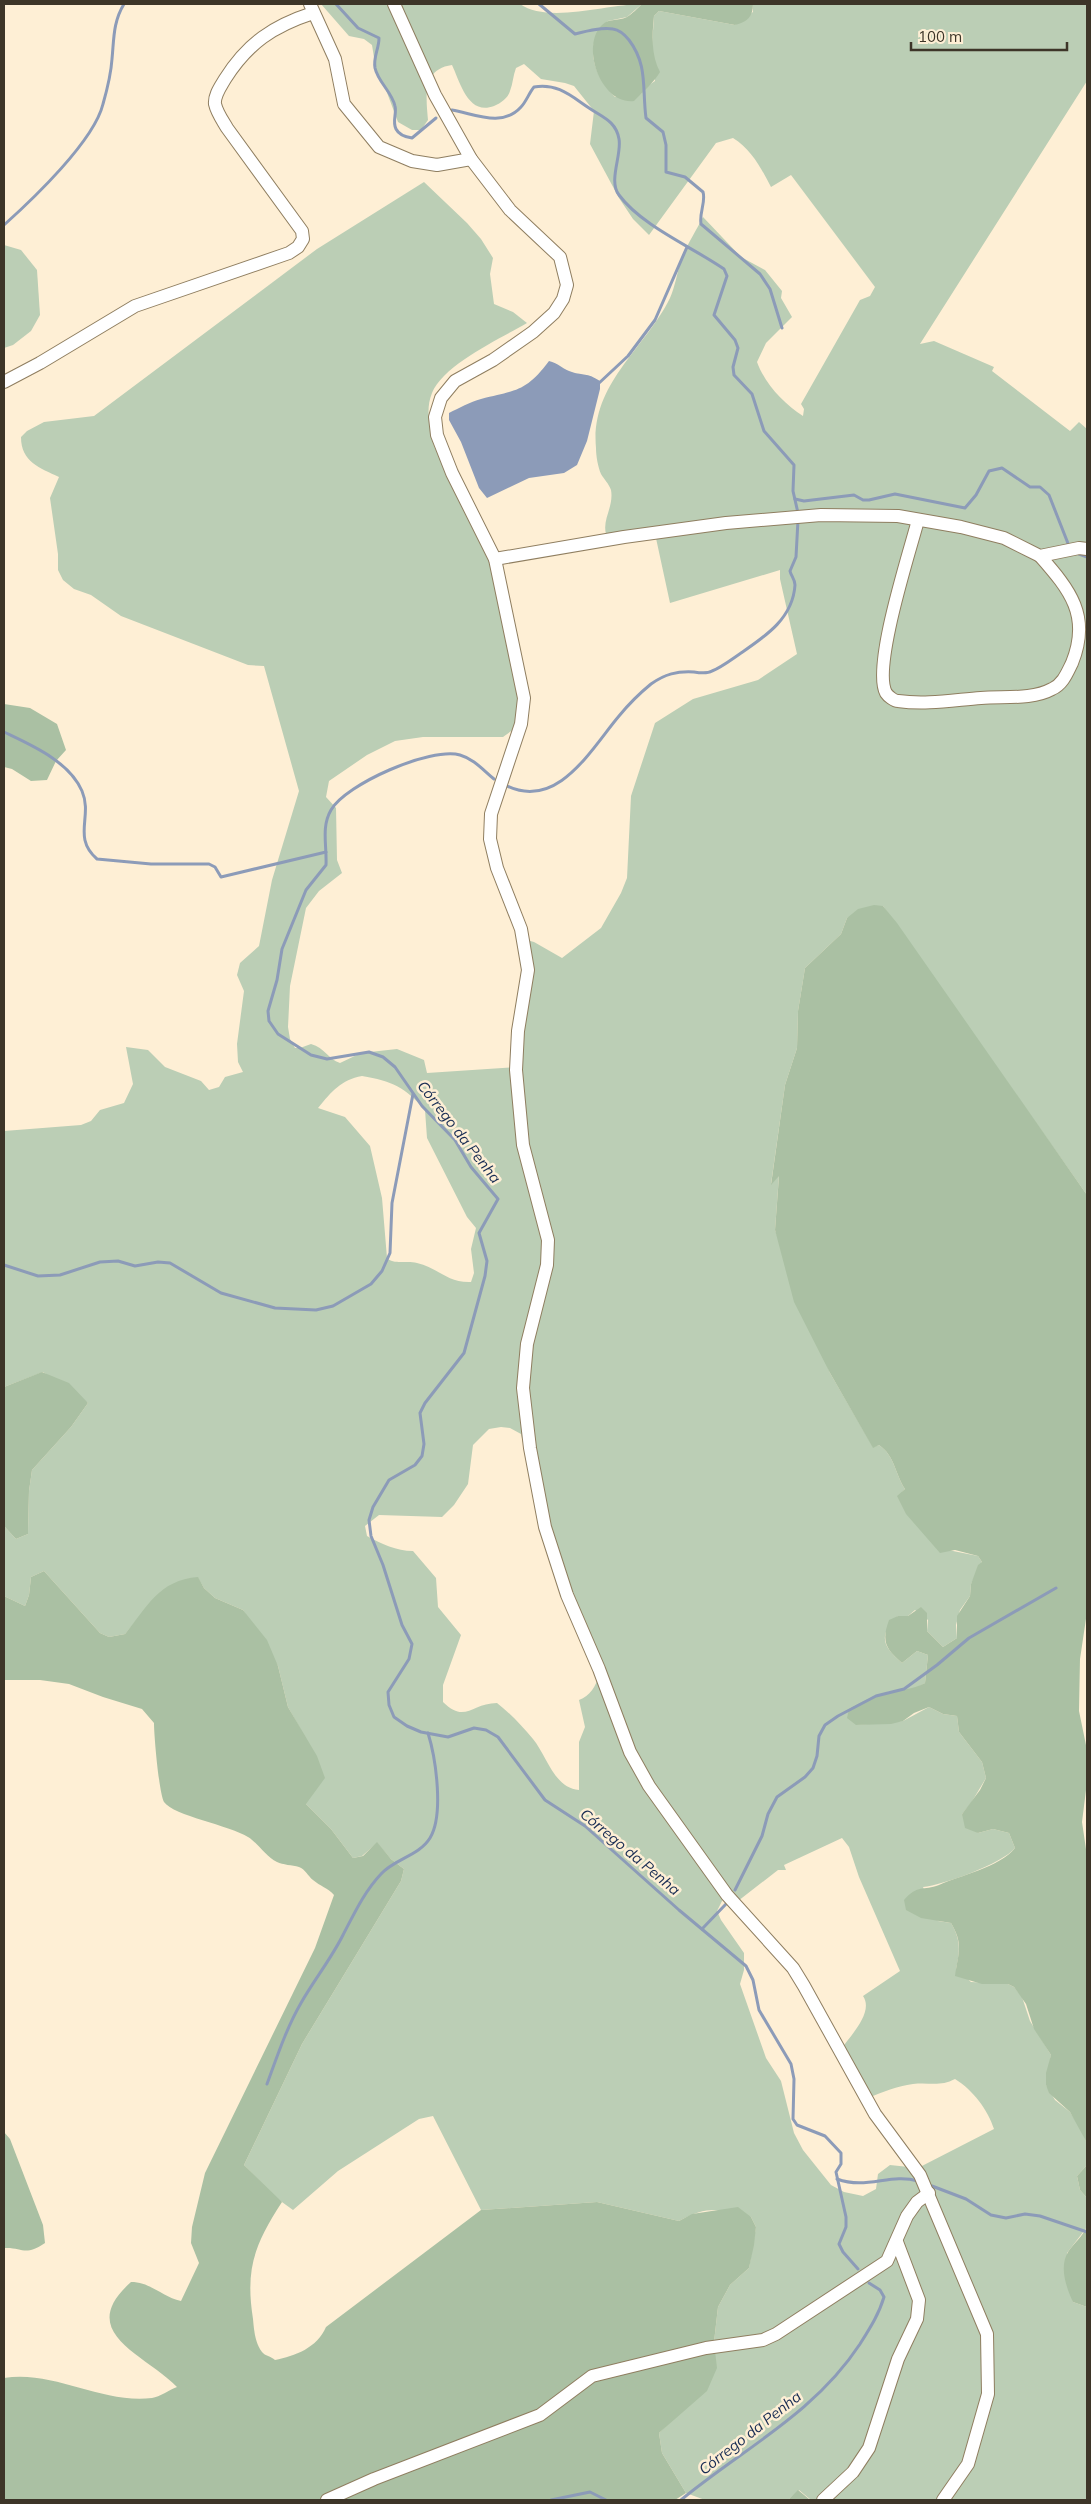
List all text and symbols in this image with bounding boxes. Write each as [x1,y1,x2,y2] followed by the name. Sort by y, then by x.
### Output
[911,20,1067,52] scale bar
[918,27,962,46] text: 100 m
[413,1077,505,1187] water label: Córrego da Penha
[576,1804,684,1899] water label: Córrego da Penha
[695,2387,805,2479] water label: Córrego da Penha

